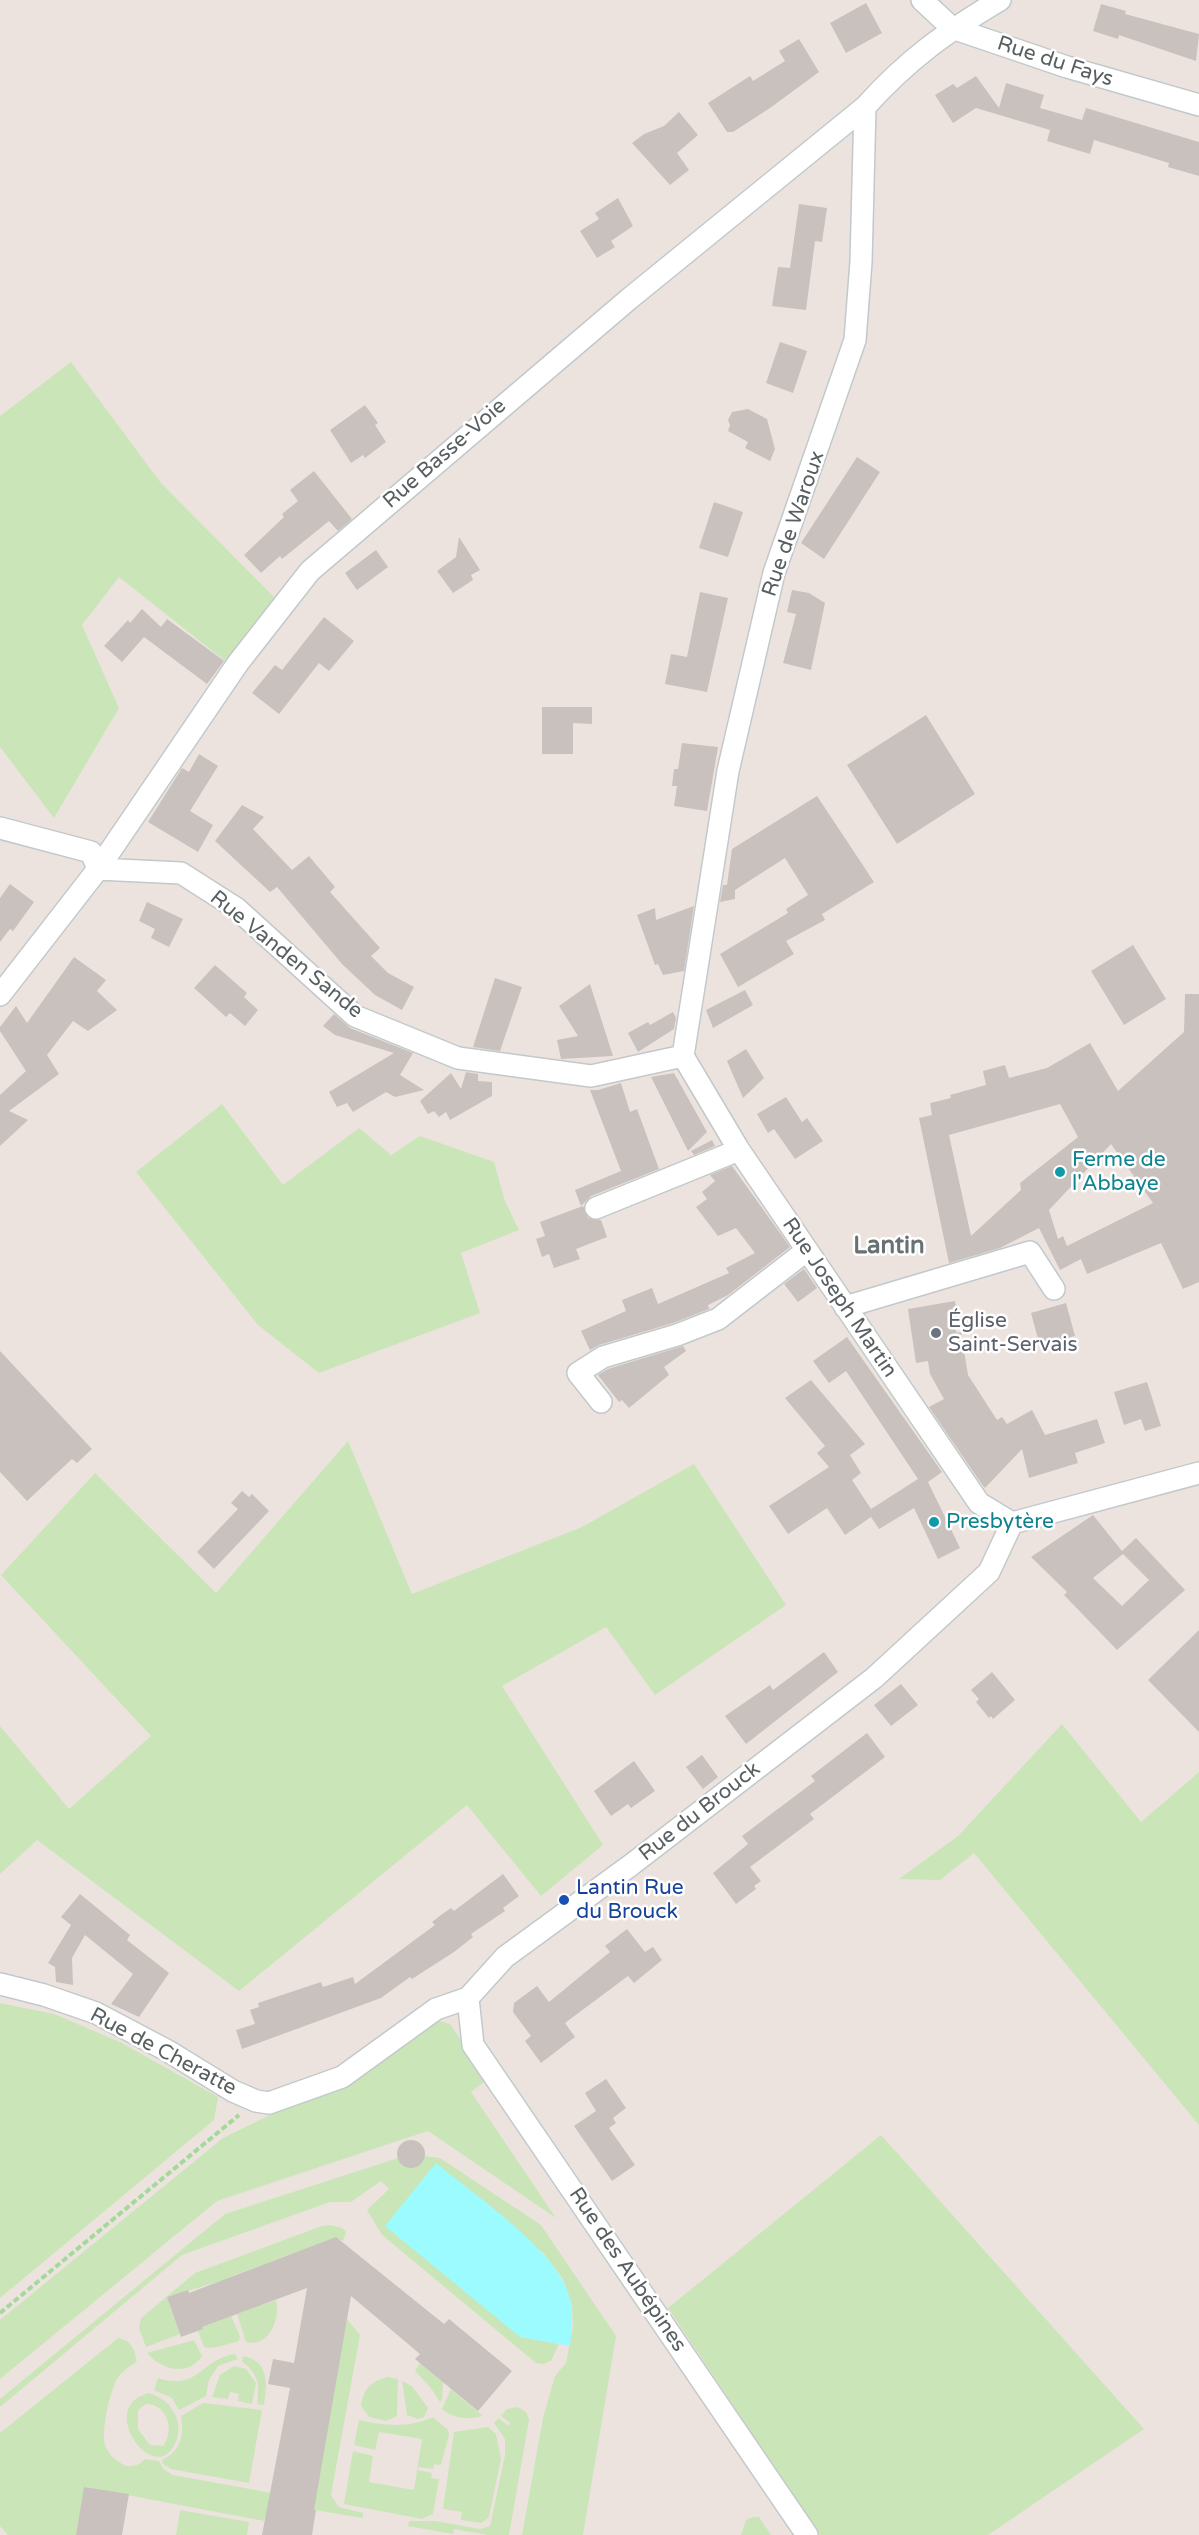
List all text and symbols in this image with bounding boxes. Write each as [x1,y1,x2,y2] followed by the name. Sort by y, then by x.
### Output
[994,31,1116,93] street label: Rue du Fays
[378,394,512,514] street label: Rue Basse-Voie
[757,448,831,600] street label: Rue de Waroux
[205,886,367,1024] street label: Rue Vanden Sande
[1072,1147,1166,1197] place label: Ferme de l'Abbaye
[1053,1165,1067,1179] marker: Ferme de l'Abbaye
[776,1213,902,1383] street label: Rue Joseph Martin
[853,1233,925,1261] district label: Lantin
[948,1308,1078,1358] place label: Église Saint-Servais
[929,1326,943,1340] marker: Église Saint-Servais
[946,1509,1054,1535] place label: Presbytère
[927,1515,941,1529] marker: Presbytère
[634,1757,766,1867] street label: Rue du Brouck
[576,1875,684,1925] place label: Lantin Rue du Brouck
[557,1893,571,1907] marker: Lantin Rue du Brouck
[85,2003,241,2101] street label: Rue de Cheratte
[563,2183,691,2357] street label: Rue des Aubépines

